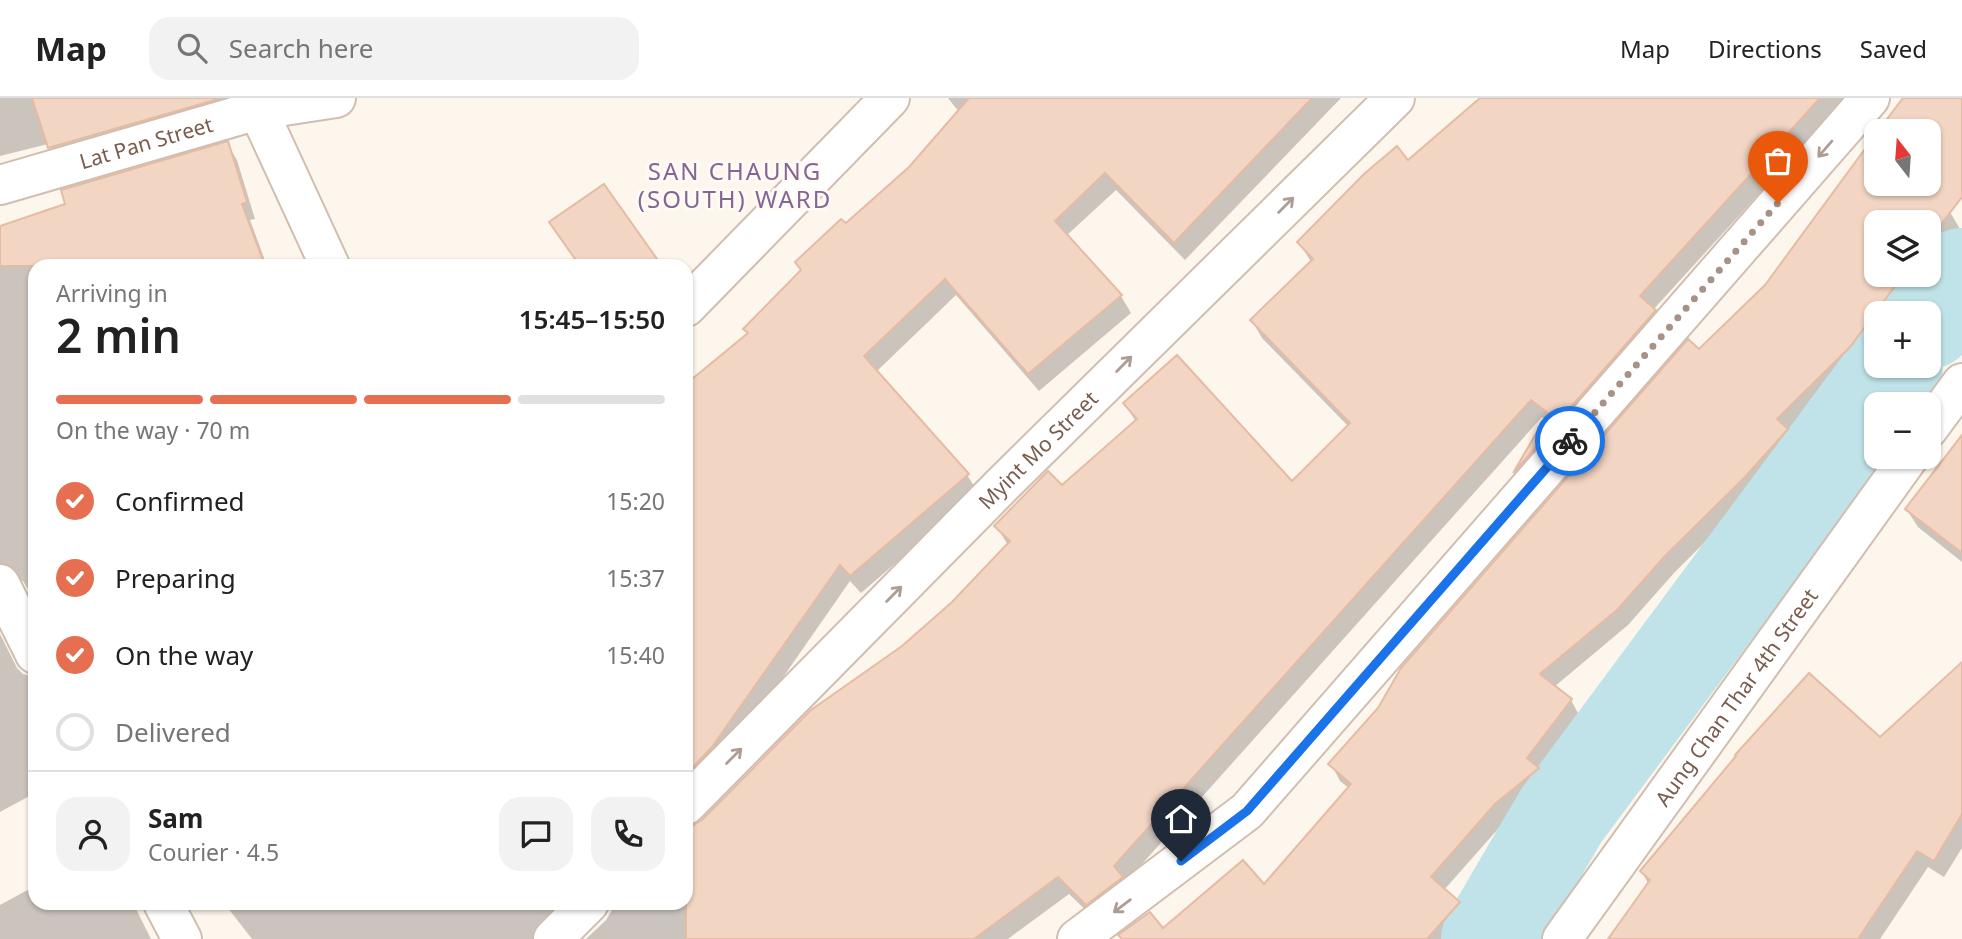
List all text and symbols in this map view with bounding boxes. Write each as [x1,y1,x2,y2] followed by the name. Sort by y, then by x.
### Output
[149,17,639,80] search box
[35,26,107,71] text: Map
[173,29,211,67] icon: search
[229,30,373,66] text: Search here
[1620,32,1670,65] text: Map
[1708,32,1822,65] text: Directions
[1860,32,1927,65] text: Saved
[76,110,216,175] street label: Lat Pan Street
[1864,119,1941,196] north arrow
[1864,119,1941,469] map controls
[1748,131,1808,203] pin
[1817,140,1833,158] one-way arrow
[1759,142,1797,180] icon: bag
[638,154,832,215] district label: SAN CHAUNG (SOUTH) WARD
[1278,196,1295,213] one-way arrow
[1864,210,1941,287] button: layers
[56,277,168,309] text: Arriving in
[519,301,665,337] text: 15:45–15:50
[1864,301,1941,378] button: +
[56,304,181,366] text: 2 min
[1116,356,1133,373] one-way arrow
[972,384,1104,515] street label: Myint Mo Street
[1864,392,1941,469] button: −
[1535,406,1605,476] courier
[56,414,250,446] text: On the way · 70 m
[1551,422,1589,460] icon: bike
[56,482,94,520] icon: check
[115,483,245,519] text: Confirmed
[606,485,665,517] text: 15:20
[56,559,94,597] icon: check
[115,560,236,596] text: Preparing
[606,562,665,594] text: 15:37
[1648,582,1824,812] street label: Aung Chan Thar 4th Street
[885,586,902,603] one-way arrow
[56,636,94,674] icon: check
[115,637,253,673] text: On the way
[606,639,665,671] text: 15:40
[115,714,231,750] text: Delivered
[725,748,742,765] one-way arrow
[1151,789,1211,861] pin
[56,797,130,871] button: person
[499,797,573,871] button: chat
[591,797,665,871] button: phone
[148,800,203,836] text: Sam
[1162,800,1200,838] icon: home
[148,836,279,868] text: Courier · 4.5
[1113,899,1131,914] one-way arrow

